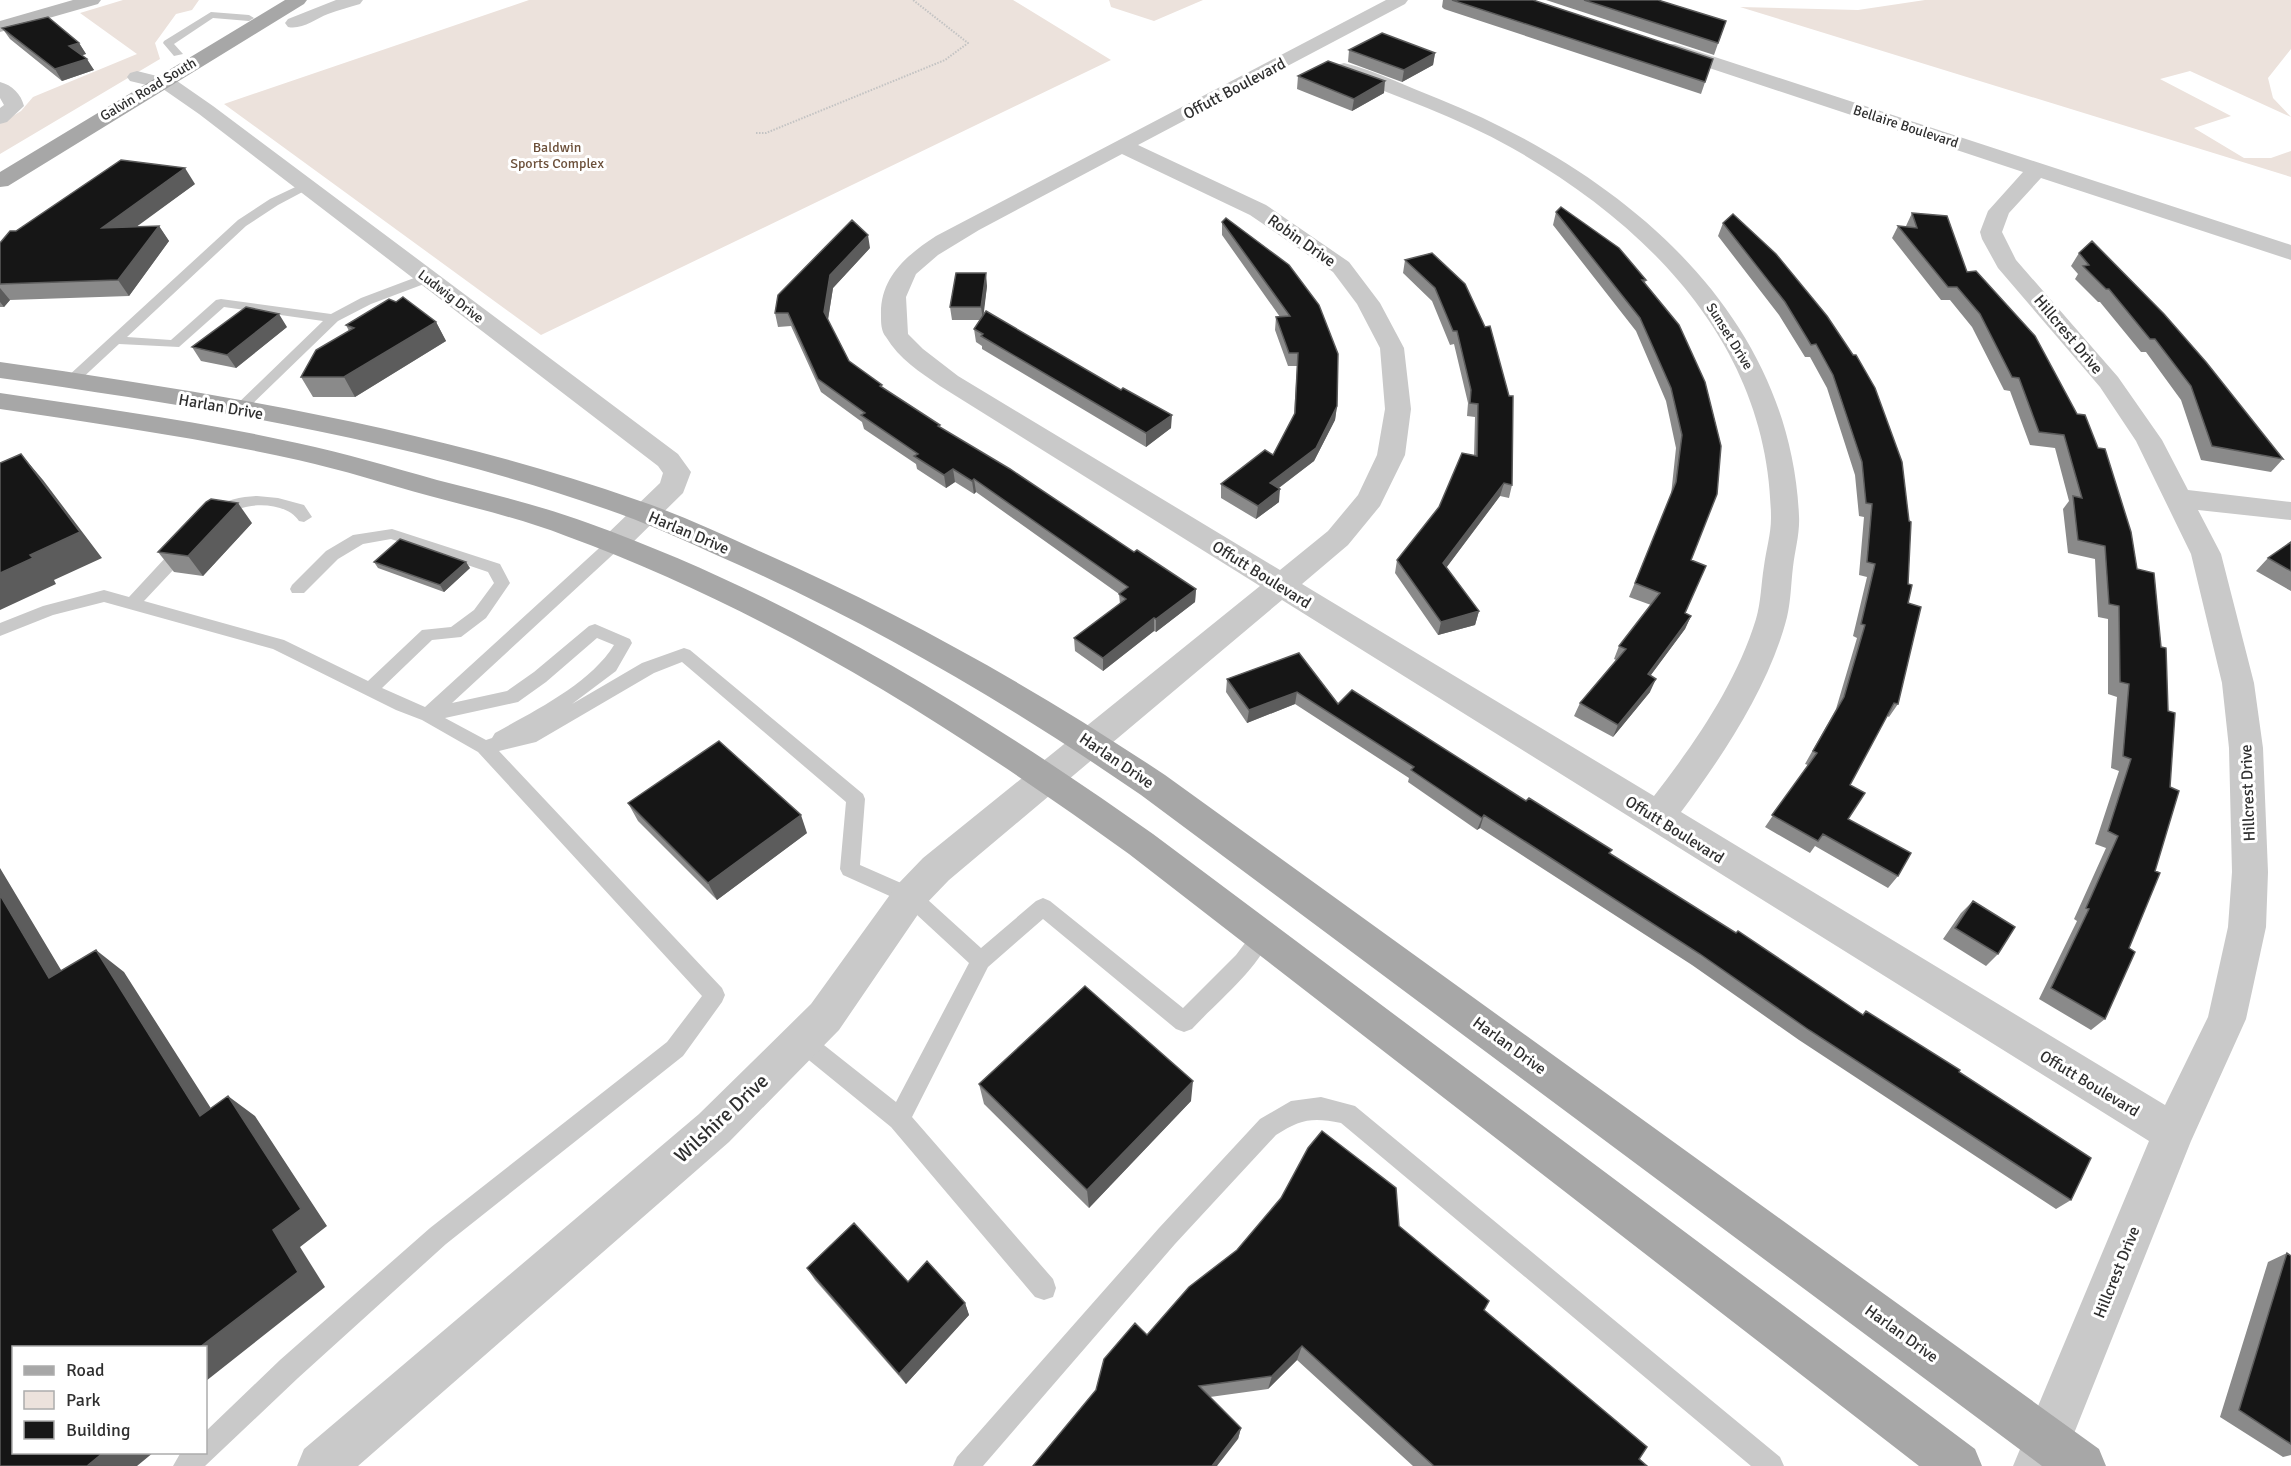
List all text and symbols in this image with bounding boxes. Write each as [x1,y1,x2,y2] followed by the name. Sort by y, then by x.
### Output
[97,54,199,125] street label: Galvin Road South
[1180,54,1289,124] street label: Offutt Boulevard
[1851,101,1961,151] street label: Bellaire Boulevard
[510,139,604,172] park label: Baldwin Sports Complex
[1264,210,1339,272] street label: Robin Drive
[414,266,487,327] street label: Ludwig Drive
[2029,291,2107,378] street label: Hillcrest Drive
[1702,300,1757,373] street label: Sunset Drive
[177,390,265,424] street label: Harlan Drive
[645,507,732,559] street label: Harlan Drive
[1208,536,1315,613] street label: Offutt Boulevard
[1075,729,1158,793] street label: Harlan Drive
[2236,744,2260,842] street label: Hillcrest Drive
[1621,791,1728,868] street label: Offutt Boulevard
[1469,1013,1550,1079] street label: Harlan Drive
[2036,1046,2143,1122] street label: Offutt Boulevard
[669,1068,774,1168] street label: Wilshire Drive
[2089,1224,2144,1321] street label: Hillcrest Drive
[1861,1301,1942,1367] street label: Harlan Drive
[12,1346,207,1454] legend
[66,1359,105,1381] text: Road
[66,1389,101,1411] text: Park
[66,1419,130,1441] text: Building

